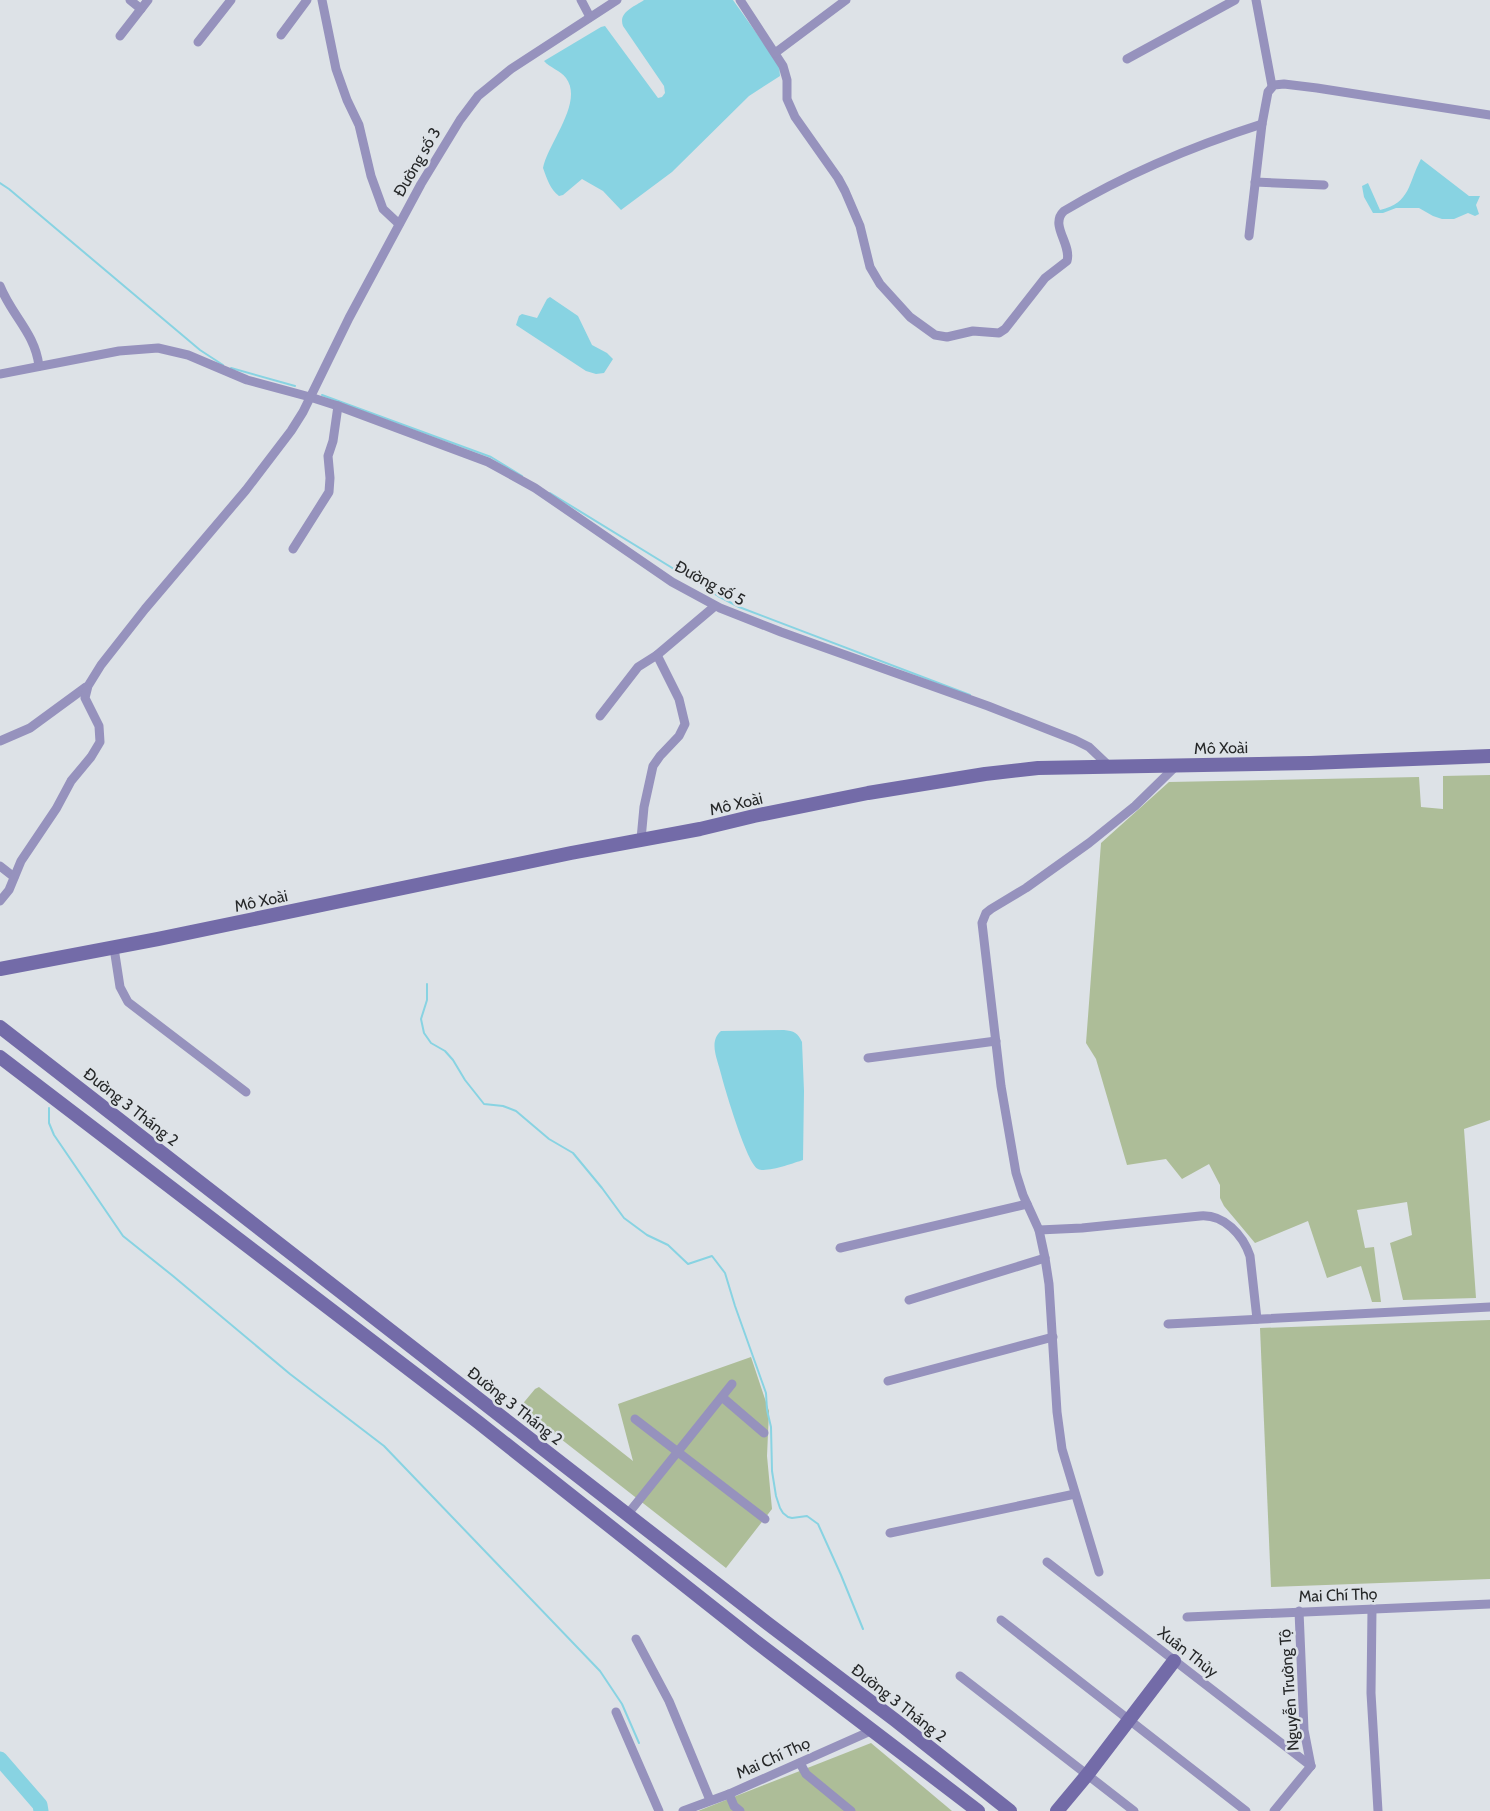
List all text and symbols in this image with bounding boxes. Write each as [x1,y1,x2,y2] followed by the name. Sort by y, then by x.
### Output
[390,124,444,200] street label: Đường số 3
[672,557,748,609] street label: Đường số 5
[1194,738,1248,758] street label: Mô Xoài
[708,789,764,819] street label: Mô Xoài
[233,886,289,916] street label: Mô Xoài
[80,1064,182,1150] street label: Đường 3 Tháng 2
[464,1363,566,1449] street label: Đường 3 Tháng 2
[1298,1584,1378,1606] street label: Mai Chí Thọ
[1154,1623,1222,1681] street label: Xuân Thủy
[1275,1628,1303,1751] street label: Nguyễn Trường Tộ
[848,1660,950,1746] street label: Đường 3 Tháng 2
[733,1733,813,1783] street label: Mai Chí Thọ

